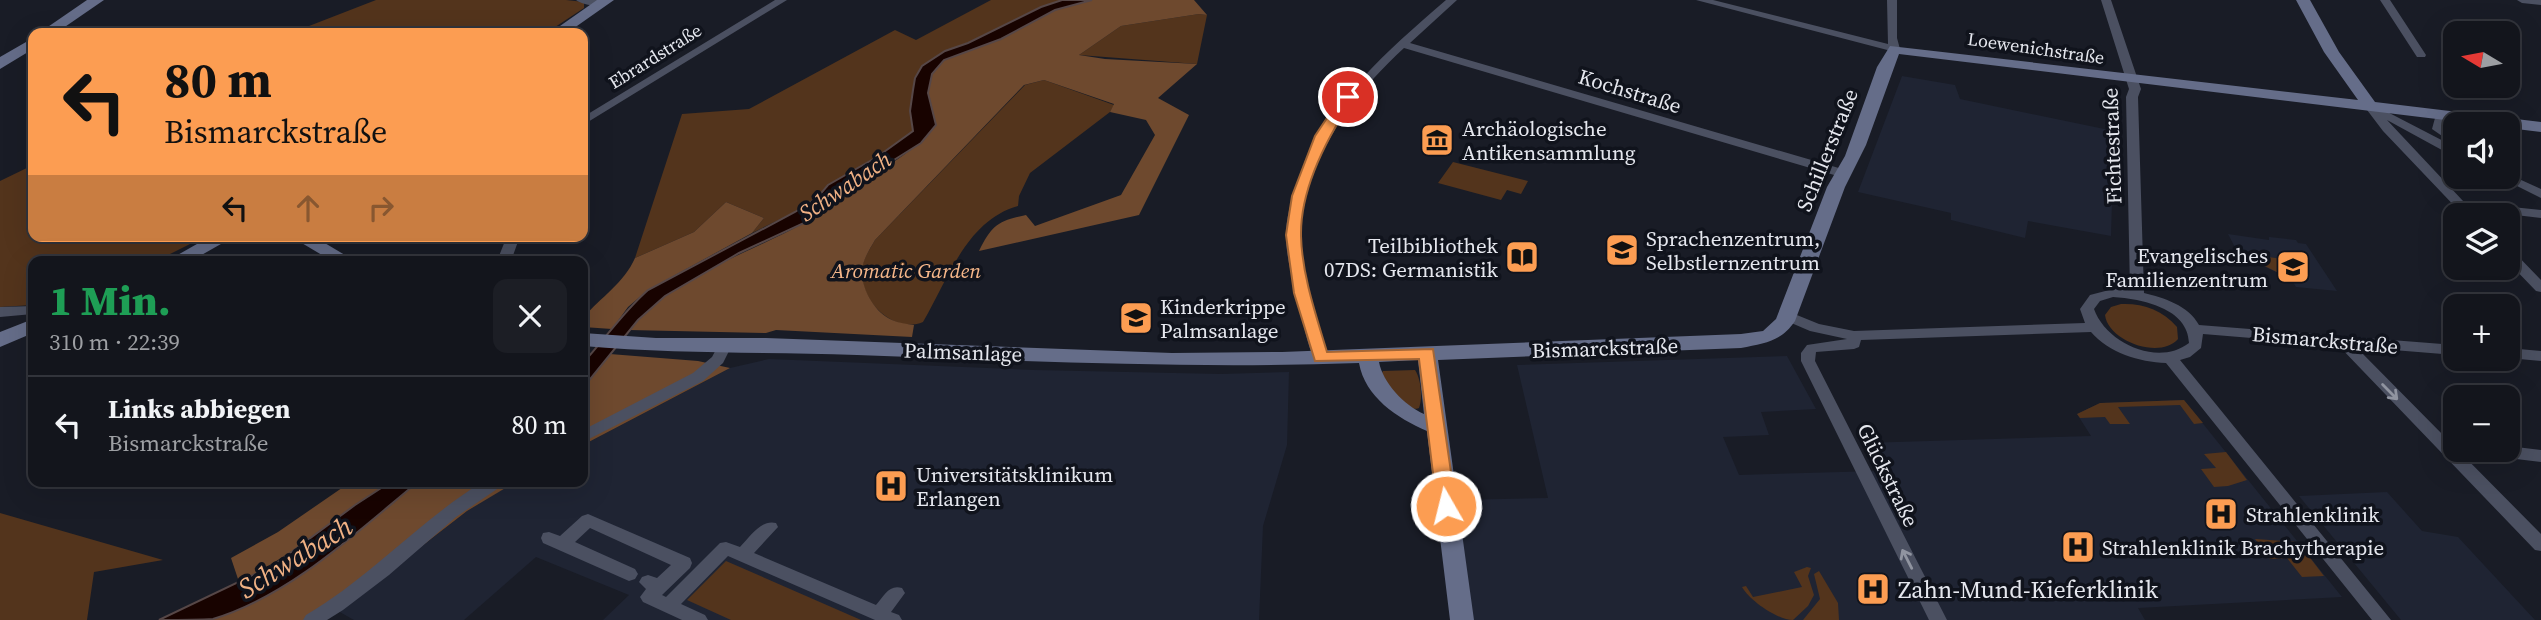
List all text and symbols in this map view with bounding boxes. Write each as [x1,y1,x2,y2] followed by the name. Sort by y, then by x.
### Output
[604,17,706,95] street label: Ebrardstraße
[2443,21,2520,98] north arrow
[2443,21,2520,462] map controls
[1966,26,2106,70] street label: Loewenichstraße
[164,46,272,113] text: 80 m
[49,56,140,147] icon: left
[1575,62,1685,120] street label: Kochstraße
[1318,67,1378,127] pin
[1329,78,1367,116] icon: arrive
[1789,84,1865,216] street label: Schillerstraße
[2095,87,2129,205] street label: Fichtestraße
[164,110,387,154] text: Bismarckstraße
[2443,112,2520,189] button: sound
[1462,114,1636,167] place label: Archäologische Antikensammlung
[1418,121,1456,159] museum icon: Archäologische Antikensammlung
[792,143,898,229] water label: Schwabach
[216,189,254,227] icon: left
[289,189,327,227] icon: ahead
[362,189,400,227] icon: right
[2443,203,2520,280] button: layers
[1646,224,1820,277] place label: Sprachenzentrum, Selbstlernzentrum
[1324,231,1499,284] place label: Teilbibliothek 07DS: Germanistik
[1603,231,1641,269] school or university icon: Sprachenzentrum, Selbstlernzentrum
[1503,238,1541,276] library icon: Teilbibliothek 07DS: Germanistik
[2105,241,2268,294] place label: Evangelisches Familienzentrum
[2274,248,2312,286] school or university icon: Evangelisches Familienzentrum
[830,256,981,285] park label: Aromatic Garden
[49,271,171,329] text: 1 Min.
[493,279,567,353] button: close
[1160,292,1286,345] place label: Kinderkrippe Palmsanlage
[2443,294,2520,371] button: +
[1117,299,1155,337] school or university icon: Kinderkrippe Palmsanlage
[2251,319,2399,361] street label: Bismarckstraße
[49,326,180,358] text: 310 m · 22:39
[1531,331,1679,365] street label: Bismarckstraße
[903,335,1023,369] street label: Palmsanlage
[2381,383,2398,400] one-way arrow
[2443,385,2520,462] button: −
[108,391,291,427] text: Links abbiegen
[49,406,87,444] icon: left
[512,407,567,443] text: 80 m
[1850,418,1926,532] street label: Glückstraße
[108,427,268,459] text: Bismarckstraße
[916,460,1113,513] place label: Universitätsklinikum Erlangen
[872,467,910,505] hospital icon: Universitätsklinikum Erlangen
[1409,469,1483,543] position arrow
[2202,495,2240,533] hospital icon: Strahlenklinik
[2246,500,2380,529] place label: Strahlenklinik
[230,507,360,607] water label: Schwabach
[2059,528,2097,566] hospital icon: Strahlenklinik Brachytherapie
[2102,533,2384,562] place label: Strahlenklinik Brachytherapie
[1899,549,1913,570] one-way arrow
[1854,570,1892,608] hospital icon: Zahn-Mund-Kieferklinik
[1898,573,2159,606] place label: Zahn-Mund-Kieferklinik

